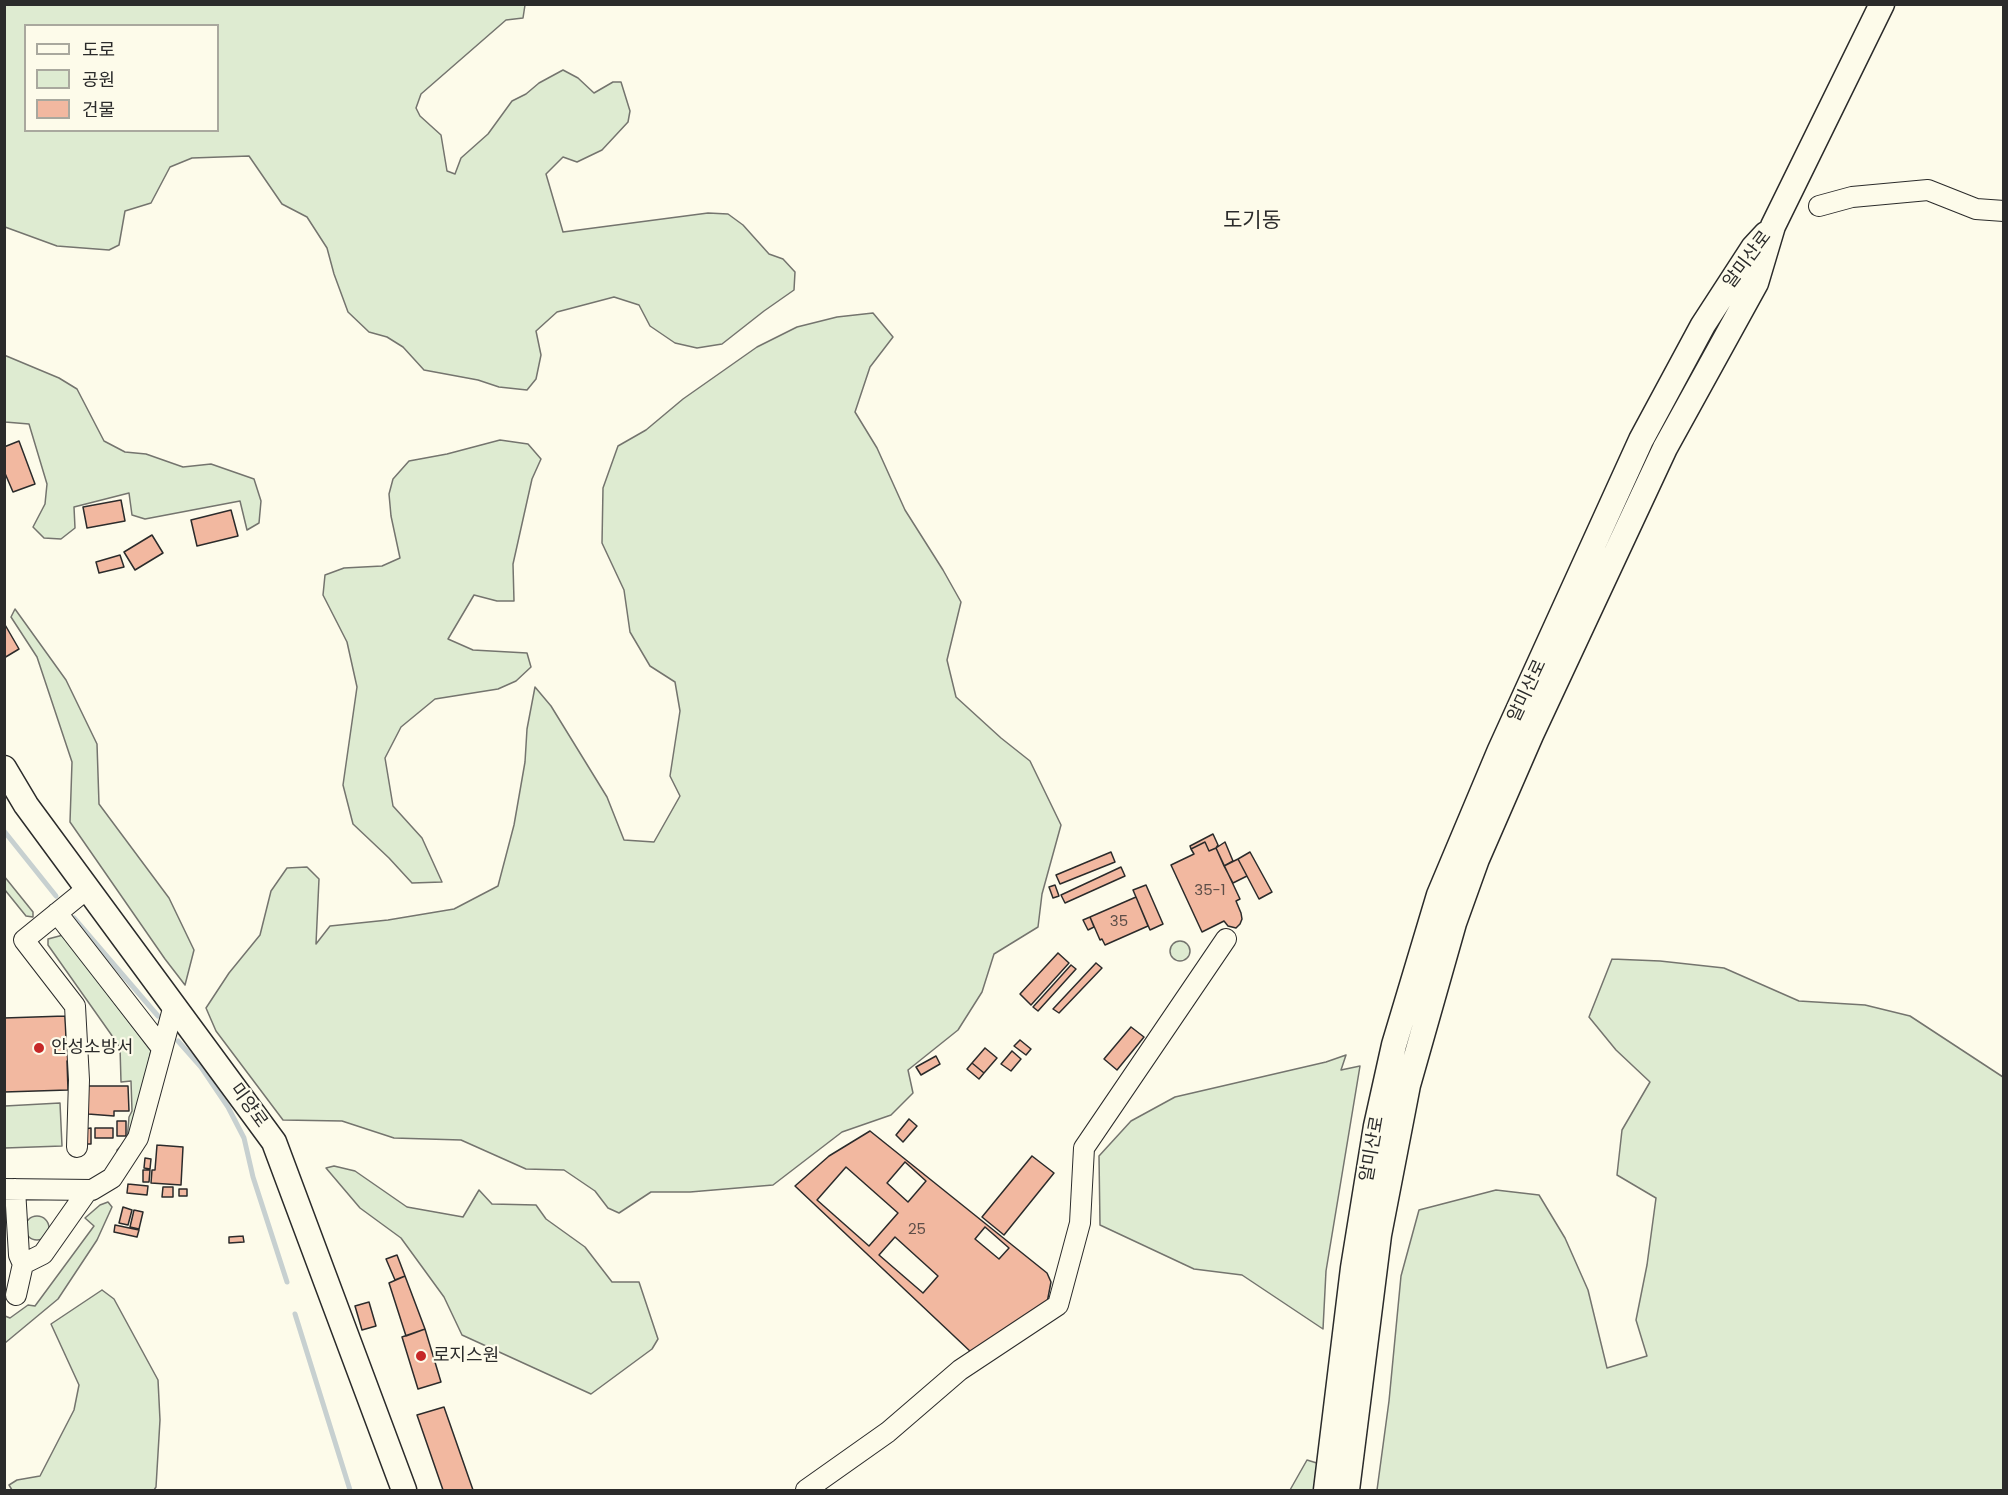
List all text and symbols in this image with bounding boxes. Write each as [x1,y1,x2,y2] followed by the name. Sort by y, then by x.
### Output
[24,24,219,132] legend
[82,37,115,62] text: 도로
[82,67,115,92] text: 공원
[82,97,115,122] text: 건물
[1223,209,1281,235] district label: 도기동
[1719,227,1777,293] street label: 알미산로
[1504,656,1552,726] street label: 알미산로
[1194,882,1226,900] house number: 35-1
[1110,913,1128,931] house number: 35
[51,1037,134,1059] place label: 안성소방서
[32,1041,46,1055] marker: 안성소방서
[225,1080,271,1132] street label: 미양로
[1357,1115,1389,1183] street label: 알미산로
[908,1221,926,1239] house number: 25
[433,1345,499,1367] place label: 로지스원
[414,1349,428,1363] marker: 로지스원

